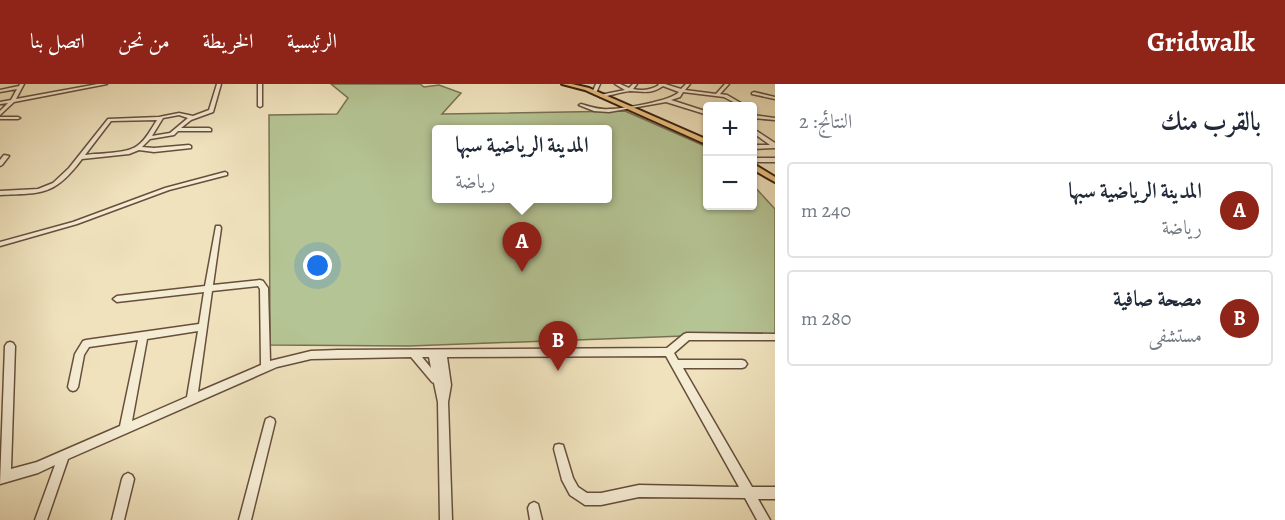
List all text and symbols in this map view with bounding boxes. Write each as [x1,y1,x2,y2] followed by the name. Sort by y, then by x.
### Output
[1147,23,1255,61] text: Gridwalk
[30,27,85,55] text: اتصل بنا
[118,27,170,55] text: من نحن
[203,27,254,55] text: الخريطة
[287,27,337,55] text: الرئيسية
[703,102,757,210] map controls
[703,102,757,156] button: +
[1160,104,1261,139] text: بالقرب منك
[799,108,852,135] text: النتائج: 2
[432,125,612,203] popup
[455,130,589,160] text: المدينة الرياضية سبها
[703,156,757,210] button: −
[455,168,496,195] text: رياضة
[1068,176,1202,206] text: المدينة الرياضية سبها
[801,197,851,224] text: 240 m
[1233,197,1246,224] text: A
[1162,214,1202,241] text: رياضة
[502,222,542,272] pin: A
[303,251,332,280] your location
[1113,284,1202,314] text: مصحة صافية
[801,305,851,332] text: 280 m
[1233,305,1246,332] text: B
[538,322,578,371] pin: B
[1149,322,1202,349] text: مستشفى

